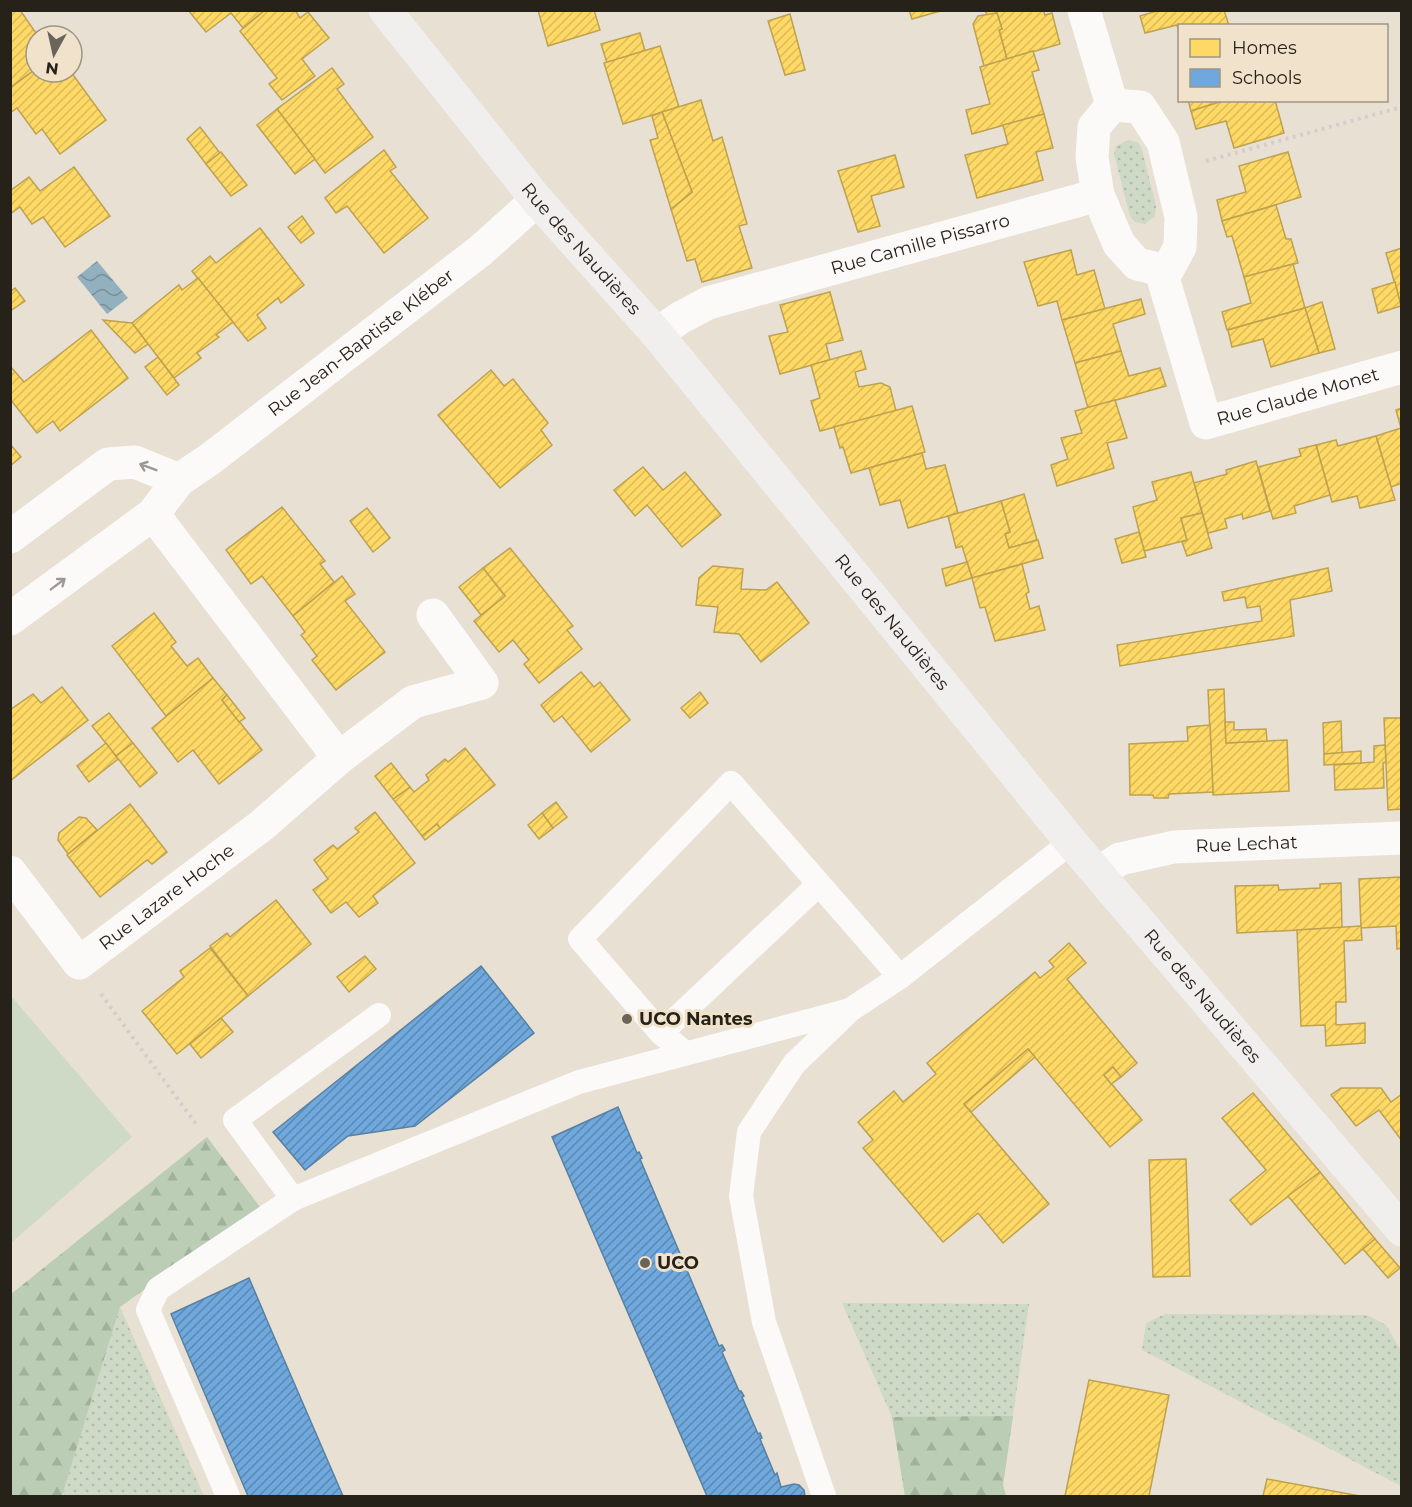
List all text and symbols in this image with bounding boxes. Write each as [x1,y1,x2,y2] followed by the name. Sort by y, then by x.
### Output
[24,24,84,84] north arrow
[1178,24,1388,102] legend
[1232,37,1297,59] text: Homes
[44,58,60,79] text: N
[1232,67,1302,89] text: Schools
[517,178,646,319] street label: Rue des Naudières
[828,209,1012,279] street label: Rue Camille Pissarro
[264,264,458,421] street label: Rue Jean-Baptiste Kléber
[1214,363,1381,430] street label: Rue Claude Monet
[140,461,158,472] one-way arrow
[830,550,954,695] street label: Rue des Naudières
[49,578,65,590] one-way arrow
[1195,831,1298,857] street label: Rue Lechat
[95,839,239,955] street label: Rue Lazare Hoche
[1139,924,1266,1068] street label: Rue des Naudières
[639,1008,753,1030] place label: UCO Nantes
[620,1012,634,1026] marker: UCO Nantes
[657,1252,699,1274] place label: UCO
[638,1256,652,1270] marker: UCO

